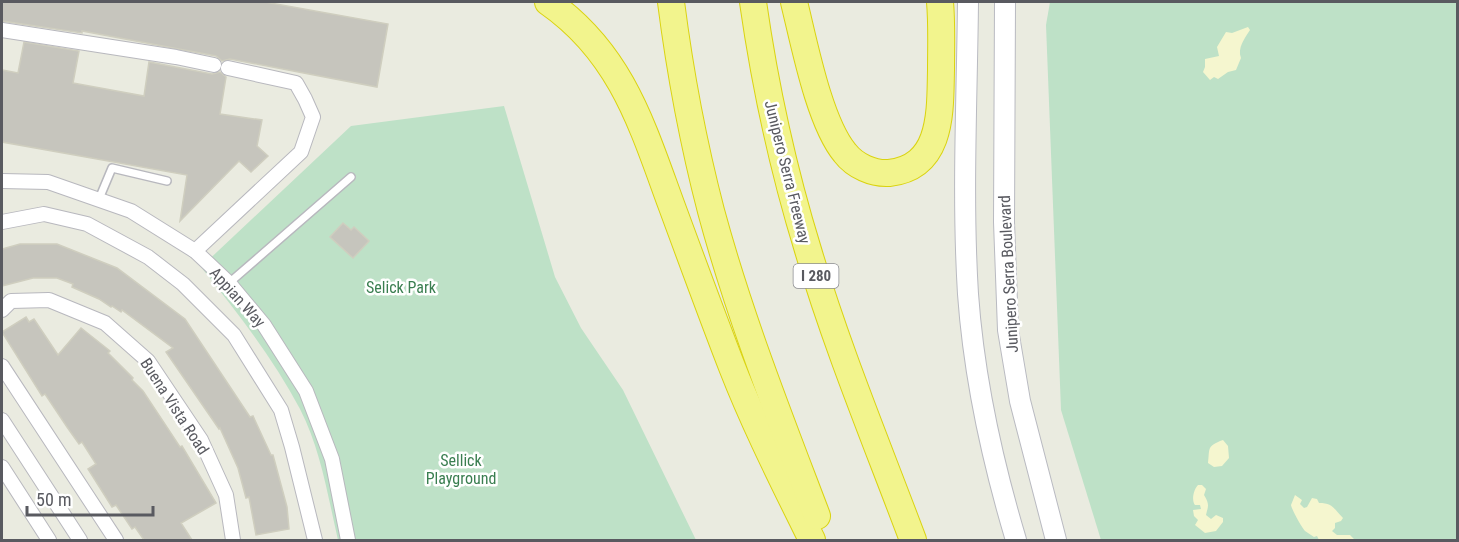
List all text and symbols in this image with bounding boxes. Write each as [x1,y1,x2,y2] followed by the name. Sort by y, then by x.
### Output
[761,98,815,246] street label: Junipero Serra Freeway
[995,195,1022,353] street label: Junipero Serra Boulevard
[206,264,270,331] street label: Appian Way
[794,264,838,288] road number: I 280
[366,278,437,297] park label: Selick Park
[136,354,213,458] street label: Buena Vista Road
[426,451,496,488] park label: Sellick Playground
[27,479,153,517] scale bar
[36,489,71,510] text: 50 m

